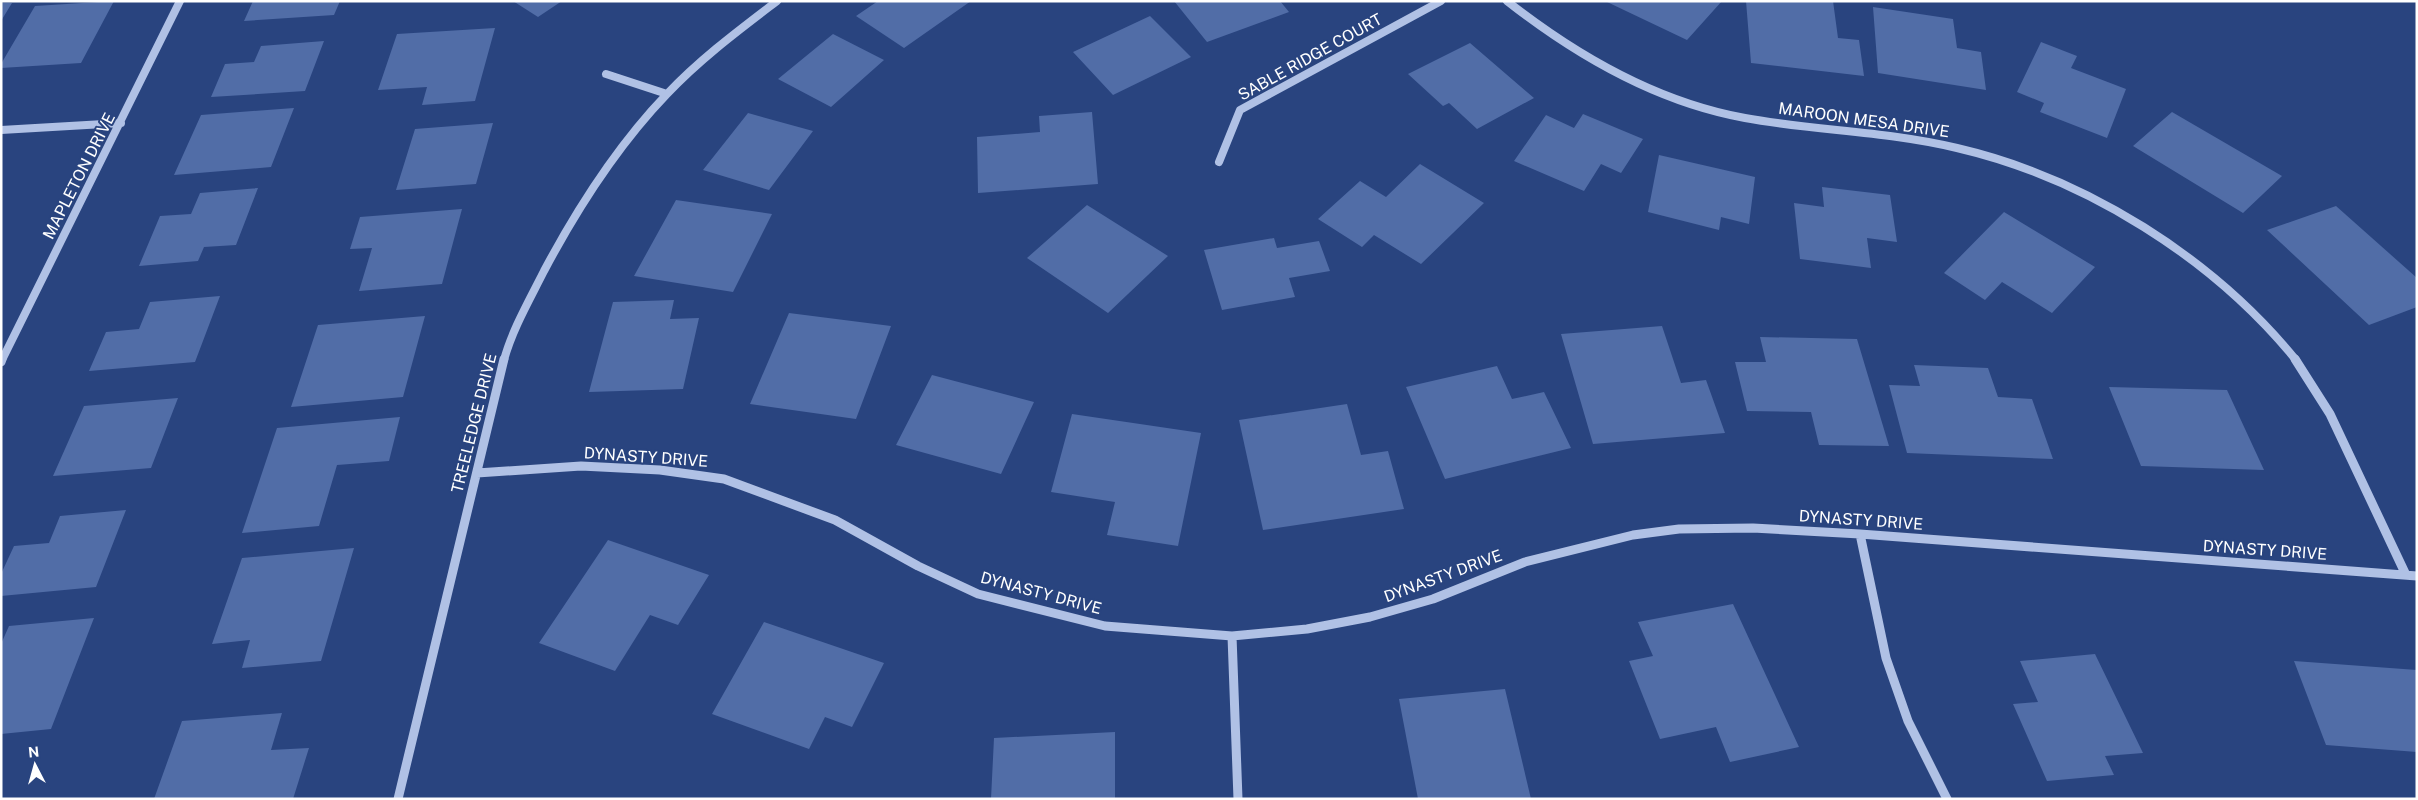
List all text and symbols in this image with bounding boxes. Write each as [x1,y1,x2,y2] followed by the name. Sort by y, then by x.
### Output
[1235,9,1386,104] street label: SABLE RIDGE COURT
[1777,99,1951,141] street label: MAROON MESA DRIVE
[39,110,119,242] street label: MAPLETON DRIVE
[447,351,501,495] street label: TREELEDGE DRIVE
[583,443,709,471] street label: DYNASTY DRIVE
[1798,506,1924,534] street label: DYNASTY DRIVE
[2202,536,2328,564] street label: DYNASTY DRIVE
[1381,546,1505,606] street label: DYNASTY DRIVE
[978,568,1104,618] street label: DYNASTY DRIVE
[10,740,60,790] north arrow
[27,744,40,761] text: N

